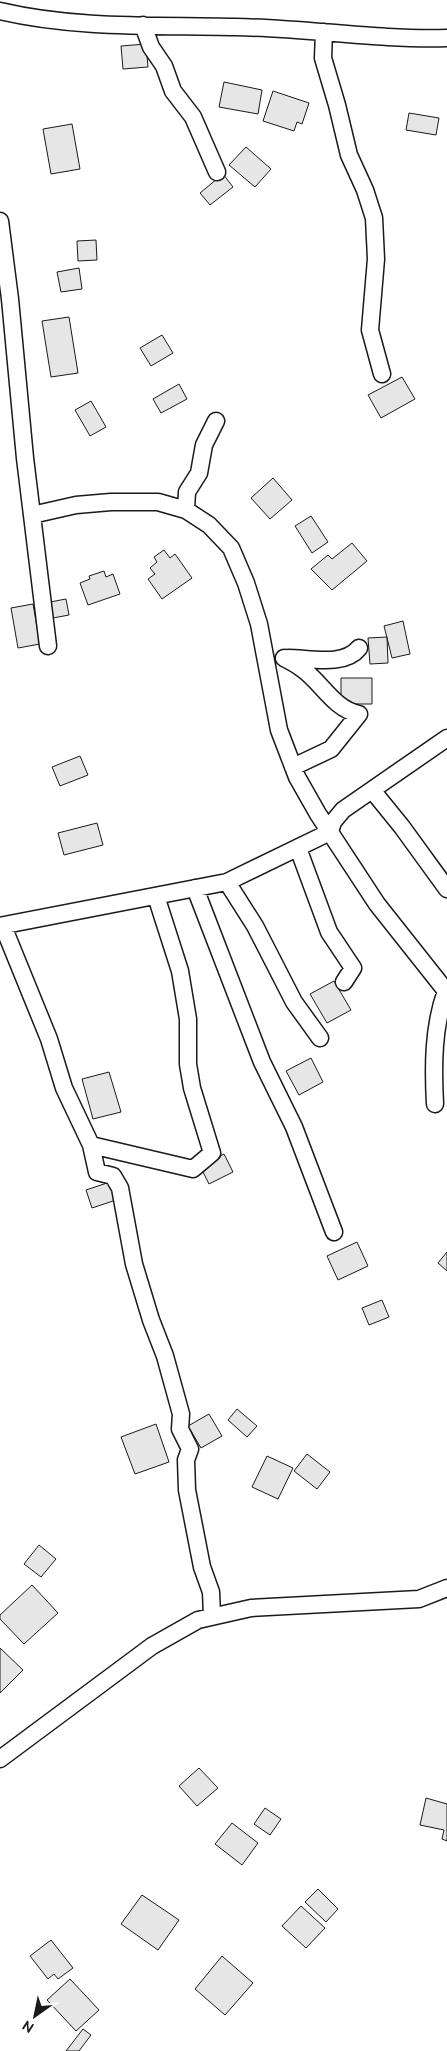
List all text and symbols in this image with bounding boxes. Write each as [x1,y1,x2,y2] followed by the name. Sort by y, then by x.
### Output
[10,1991,60,2041] north arrow
[19,2017,37,2036] text: N

